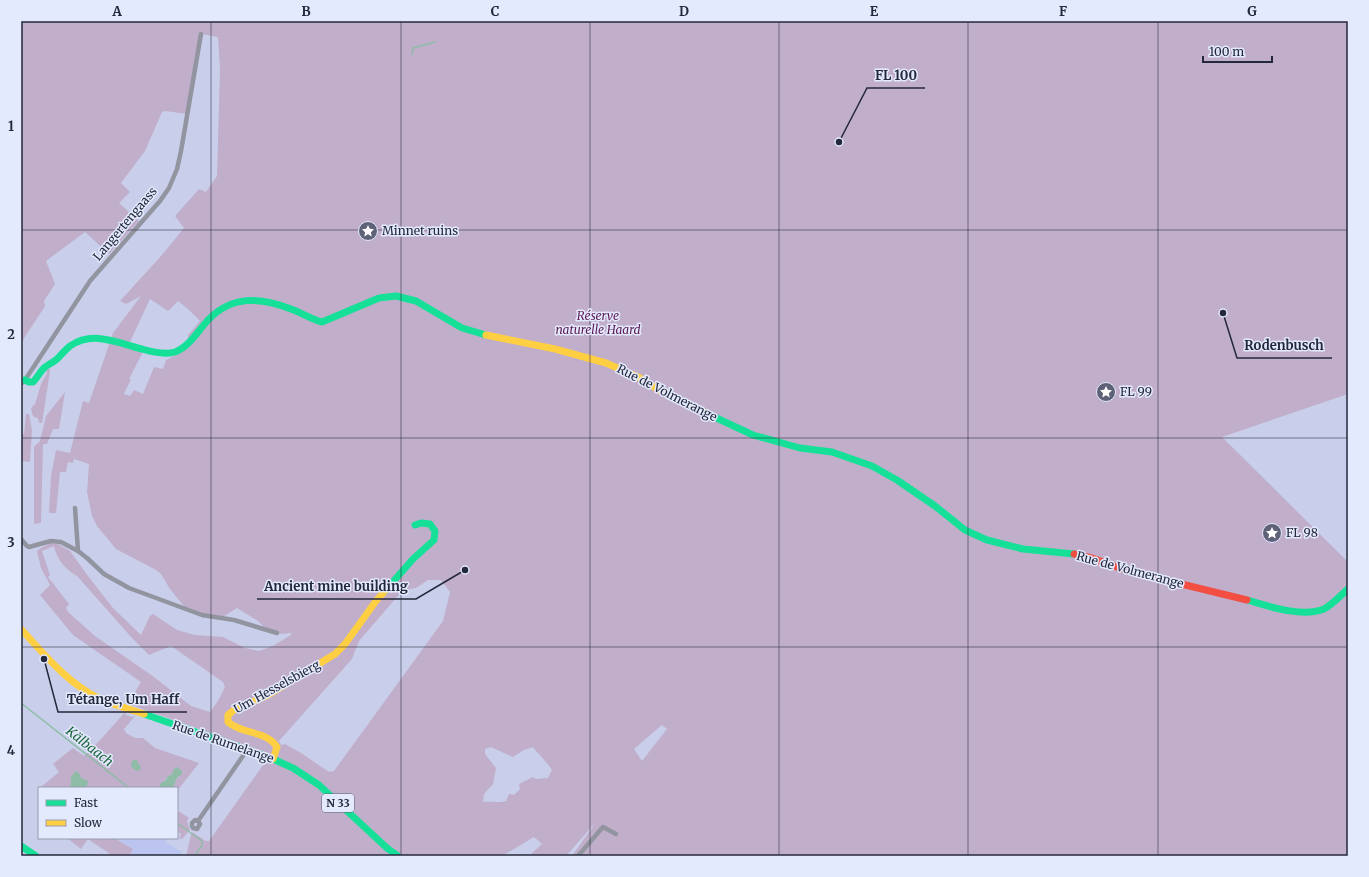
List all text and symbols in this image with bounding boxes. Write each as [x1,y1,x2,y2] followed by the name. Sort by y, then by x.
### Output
[111,3,122,20] text: A
[301,3,311,20] text: B
[491,3,500,20] text: C
[679,3,689,20] text: D
[870,3,879,20] text: E
[1059,3,1067,20] text: F
[1247,3,1257,20] text: G
[1203,38,1272,64] scale bar
[1209,44,1244,59] text: 100 m
[867,63,925,88] callout: FL 100
[875,67,917,84] text: FL 100
[8,118,14,135] text: 1
[89,184,160,264] street label: Langertengaass
[357,220,379,242] place icon: Minnet ruins
[382,223,458,238] place label: Minnet ruins
[555,308,641,337] park label: Réserve naturelle Haard
[7,326,15,343] text: 2
[1237,333,1332,358] callout: Rodenbusch
[1244,337,1324,354] text: Rodenbusch
[615,361,720,424] street label: Rue de Volmerange
[1095,381,1117,403] place icon: FL 99
[1120,384,1152,399] place label: FL 99
[1261,522,1283,544] place icon: FL 98
[1286,525,1318,540] place label: FL 98
[7,534,15,551] text: 3
[1075,548,1185,591] street label: Rue de Volmerange
[257,574,416,599] callout: Ancient mine building
[263,578,408,595] text: Ancient mine building
[231,656,323,716] street label: Um Hesselsbierg
[58,687,187,712] callout: Tétange, Um Haff
[67,691,180,708] text: Tétange, Um Haff
[170,717,276,766] street label: Rue de Rumelange
[62,722,117,770] water label: Kälbaach
[7,742,16,759] text: 4
[38,787,178,839] legend
[322,794,354,812] road number: N 33
[74,795,98,810] text: Fast
[74,815,103,830] text: Slow

